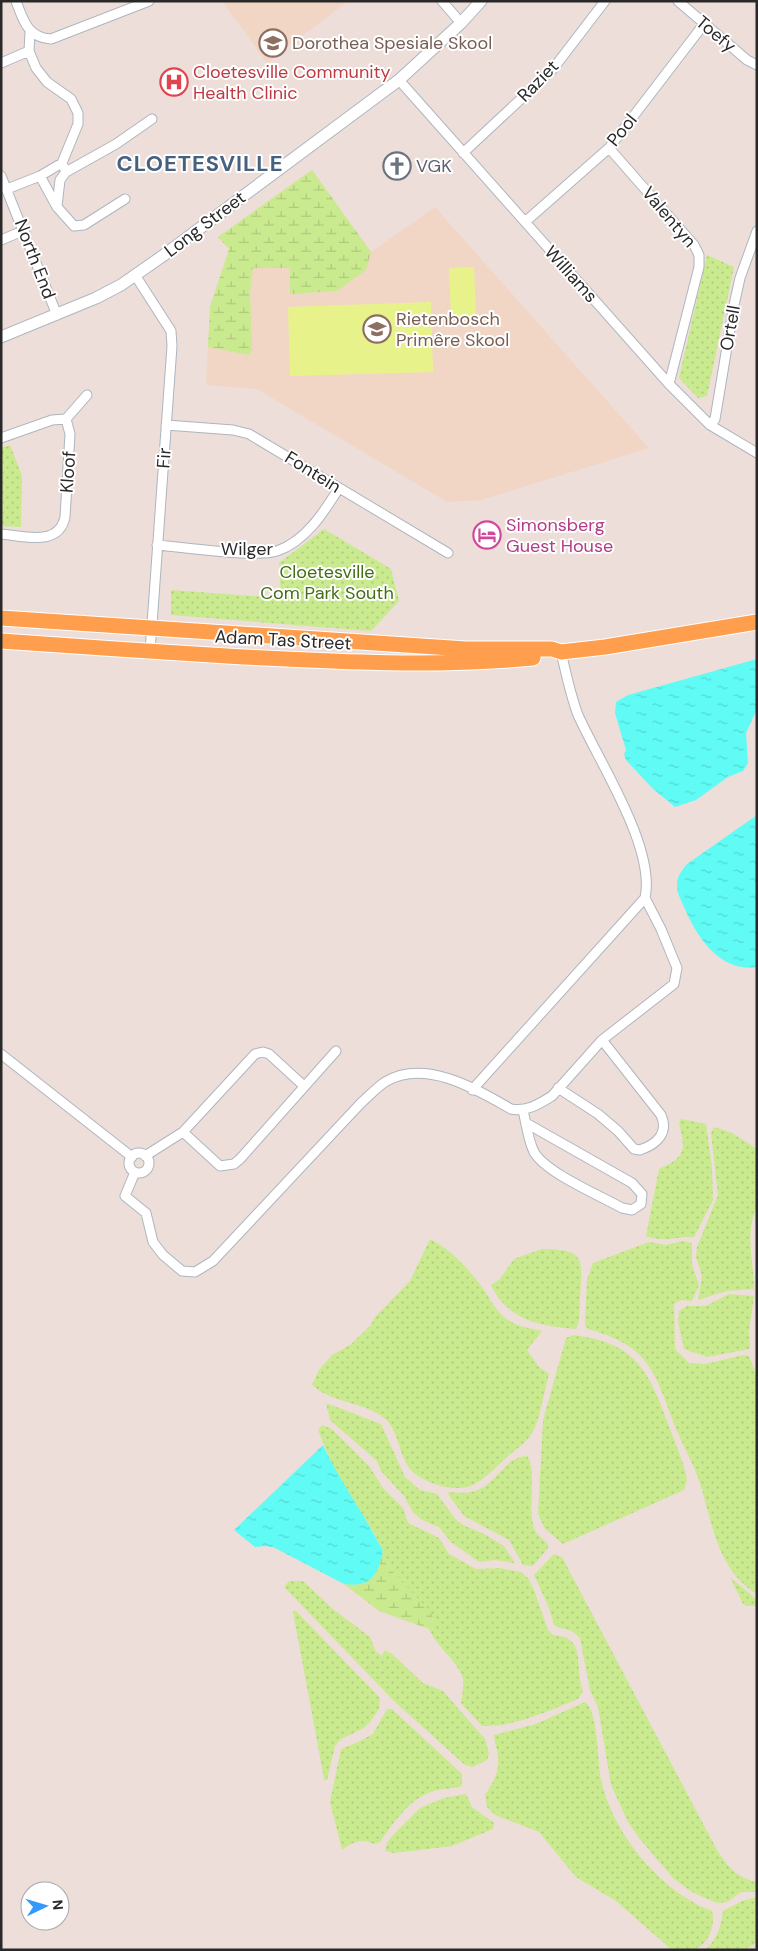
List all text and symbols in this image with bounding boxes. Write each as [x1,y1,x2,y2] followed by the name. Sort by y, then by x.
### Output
[691,10,741,58] street label: Toefy
[258,28,288,58] school or university icon: Dorothea Spesiale Skool
[292,31,492,55] place label: Dorothea Spesiale Skool
[512,55,564,107] street label: Raziet
[193,60,391,105] place label: Cloetesville Community Health Clinic
[159,67,189,97] hospital icon: Cloetesville Community Health Clinic
[602,109,642,151] street label: Pool
[117,149,283,178] district label: CLOETESVILLE
[382,151,412,181] church icon: VGK
[416,154,452,178] place label: VGK
[636,181,702,253] street label: Valentyn
[159,186,251,262] street label: Long Street
[9,216,61,302] street label: North End
[539,240,603,308] street label: Williams
[714,303,746,353] street label: Ortell
[396,307,509,352] place label: Rietenbosch Primêre Skool
[362,314,392,344] school or university icon: Rietenbosch Primêre Skool
[280,445,346,499] street label: Fontein
[151,447,177,469] street label: Fir
[55,450,81,494] street label: Kloof
[506,513,613,558] place label: Simonsberg Guest House
[472,520,502,550] hotel icon: Simonsberg Guest House
[221,537,274,561] street label: Wilger
[260,560,394,605] park label: Cloetesville Com Park South
[214,624,352,656] street label: Adam Tas Street
[20,1881,70,1931] north arrow
[49,1899,67,1911] text: N

